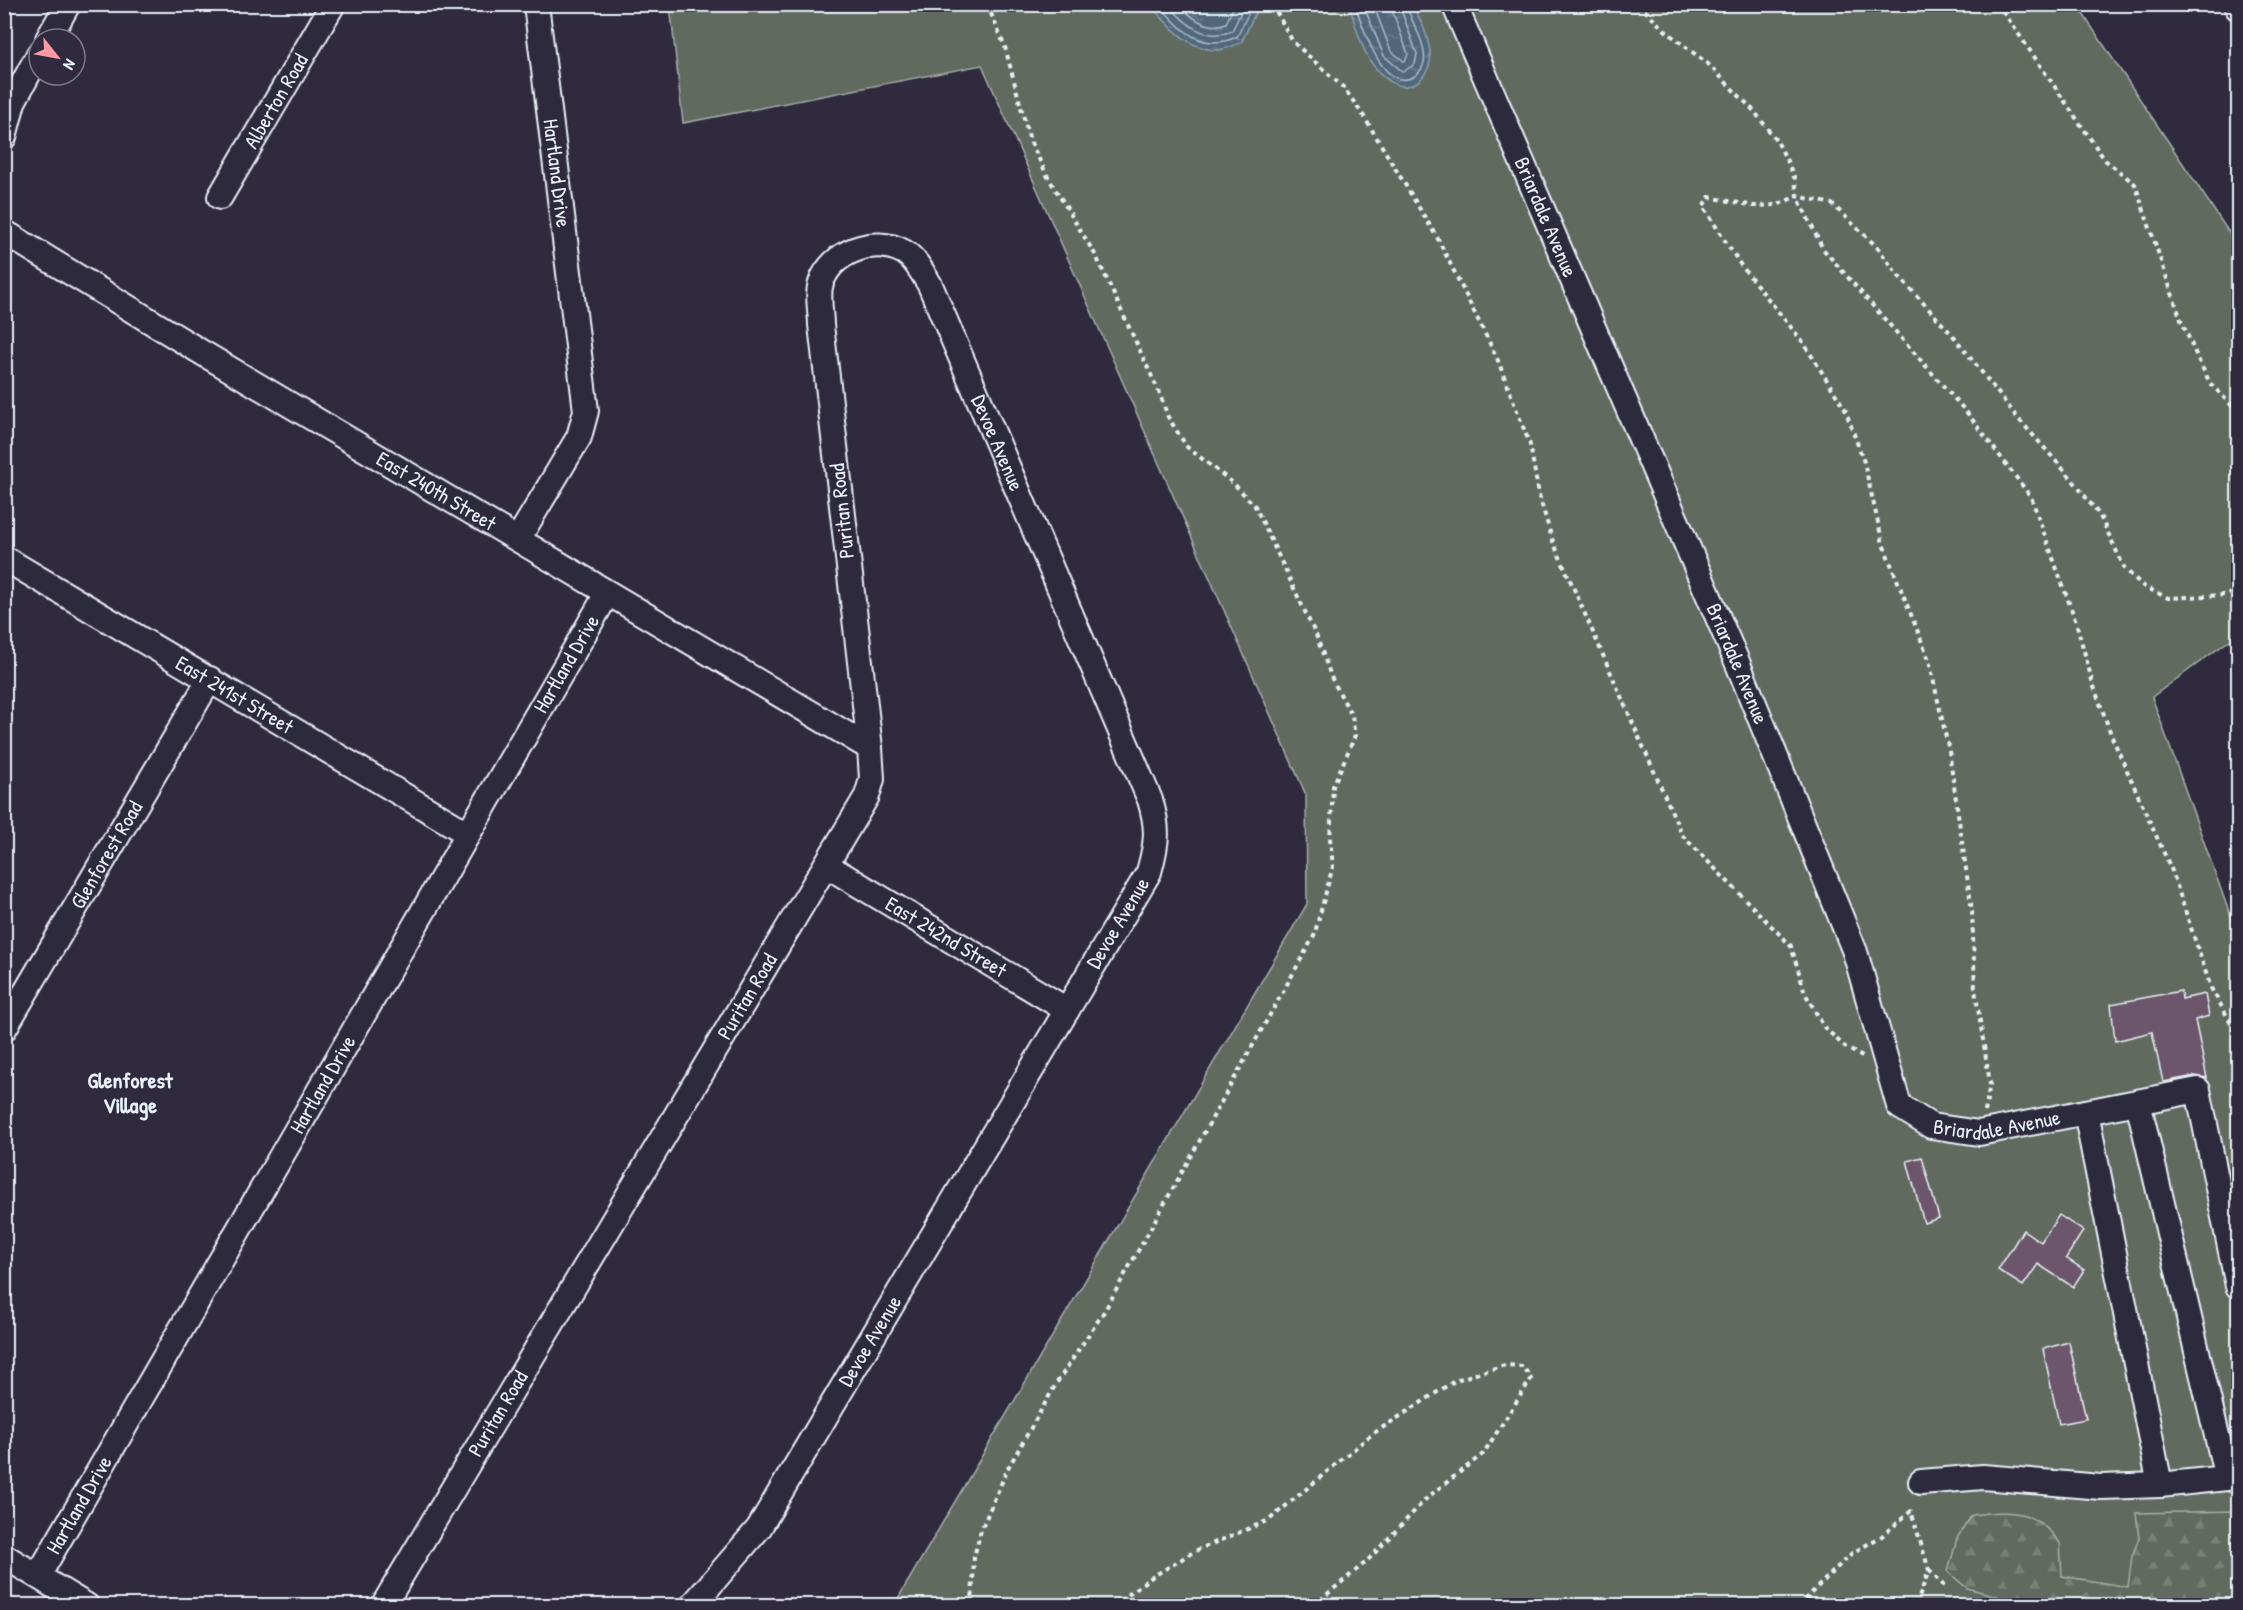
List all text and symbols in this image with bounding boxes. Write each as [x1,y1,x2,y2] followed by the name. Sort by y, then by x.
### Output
[27,27,87,87] north arrow
[236,48,315,154] street label: Alberton Road
[58,55,81,74] text: N
[536,117,579,229] street label: Hartland Drive
[1507,152,1585,282] street label: Briardale Avenue
[965,390,1031,495] street label: Devoe Avenue
[371,444,502,538] street label: East 240th Street
[822,462,861,560] street label: Puritan Road
[1700,599,1776,728] street label: Briardale Avenue
[526,609,606,718] street label: Hartland Drive
[170,648,300,741] street label: East 241st Street
[63,795,149,914] street label: Glenforest Road
[1079,872,1156,974] street label: Devoe Avenue
[880,889,1013,985] street label: East 242nd Street
[710,948,784,1045] street label: Puritan Road
[282,1030,362,1139] street label: Hartland Drive
[87,1065,174,1121] district label: Glenforest Village
[1932,1102,2063,1147] street label: Briardale Avenue
[831,1290,908,1392] street label: Devoe Avenue
[461,1365,534,1462] street label: Puritan Road
[39,1450,119,1559] street label: Hartland Drive

